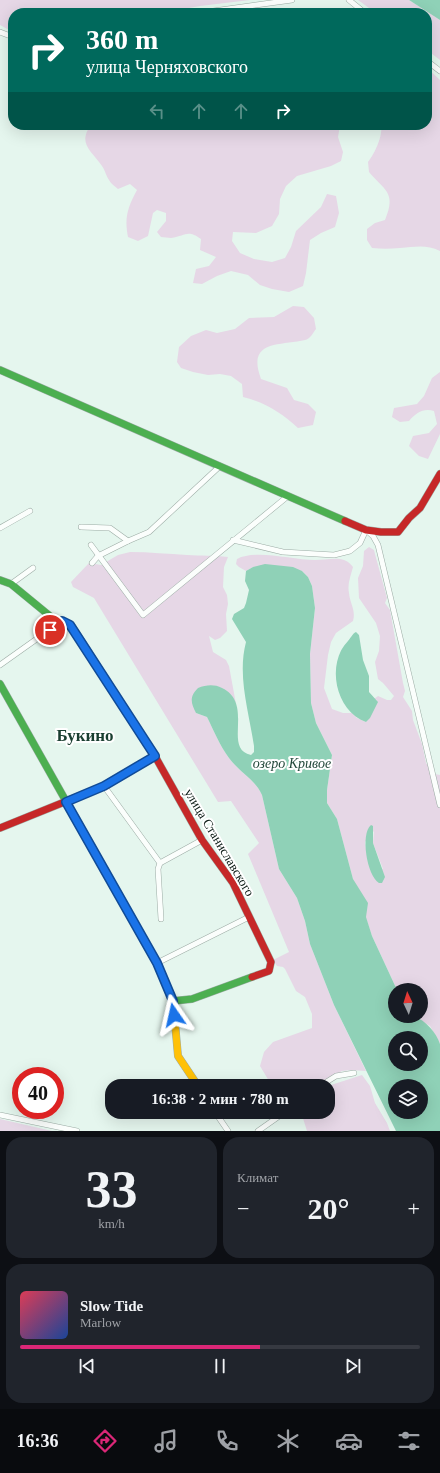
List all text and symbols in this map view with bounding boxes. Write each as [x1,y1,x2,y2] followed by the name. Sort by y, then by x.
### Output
[20,24,72,76] icon: right
[86,24,158,55] text: 360 m
[86,57,248,77] text: улица Черняховского
[146,100,168,122] icon: left
[188,100,210,122] icon: ahead
[230,100,252,122] icon: ahead
[272,100,294,122] icon: right
[33,613,67,647] pin
[39,619,61,641] icon: arrive
[56,726,114,745] district label: Букино
[253,756,331,771] water label: озеро Кривое
[181,786,258,899] street label: улица Станиславского
[388,983,428,1023] north arrow
[388,983,428,1119] map controls
[153,994,195,1036] position arrow
[388,1031,428,1071] button: search
[12,1067,64,1119] speed limit sign: 40
[388,1079,428,1119] button: layers
[151,1091,289,1107] text: 16:38 · 2 мин · 780 m
[86,1161,138,1218] text: 33
[237,1170,278,1185] text: Климат
[308,1192,350,1225] text: 20°
[237,1196,249,1221] text: −
[408,1196,420,1221] text: +
[98,1216,125,1231] text: km/h
[80,1298,143,1314] text: Slow Tide
[80,1315,121,1330] text: Marlow
[76,1355,98,1377] icon: previous
[209,1355,231,1377] icon: pause
[342,1355,364,1377] icon: next
[91,1427,119,1455] icon: directions
[152,1427,180,1455] icon: music
[213,1427,241,1455] icon: phone
[274,1427,302,1455] icon: climate
[335,1427,363,1455] icon: car
[395,1427,423,1455] icon: filters
[16,1431,58,1451] text: 16:36

